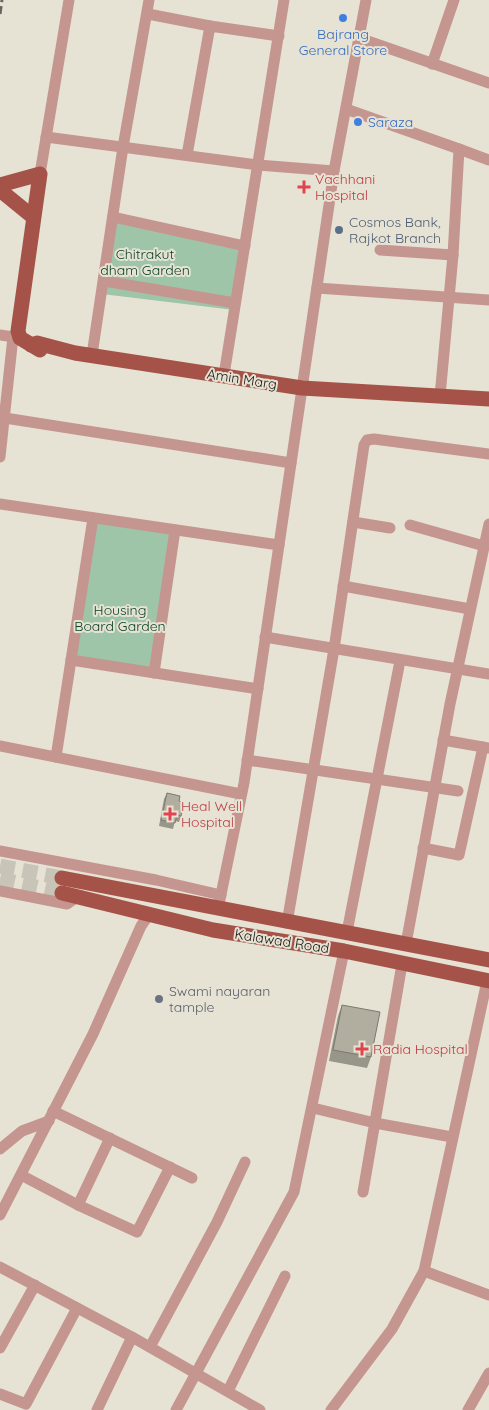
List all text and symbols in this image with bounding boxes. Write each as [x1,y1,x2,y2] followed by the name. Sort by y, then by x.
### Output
[337,12,349,24] marker: Bajrang General Store
[299,25,387,59] place label: Bajrang General Store
[368,113,413,131] place label: Saraza
[352,116,364,128] marker: Saraza
[315,170,375,204] place label: Vachhani Hospital
[297,180,311,194] marker: Vachhani Hospital
[349,213,441,247] place label: Cosmos Bank, Rajkot Branch
[333,224,345,236] marker: Cosmos Bank, Rajkot Branch
[100,245,190,279] park label: Chitrakut dham Garden
[206,365,278,393] street label: Amin Marg
[74,601,166,635] park label: Housing Board Garden
[181,797,242,831] place label: Heal Well Hospital
[163,807,177,821] marker: Heal Well Hospital
[233,925,331,957] street label: Kalawad Road
[169,982,270,1016] place label: Swami nayaran tample
[153,993,165,1005] marker: Swami nayaran tample
[373,1040,468,1058] place label: Radia Hospital
[355,1042,369,1056] marker: Radia Hospital

